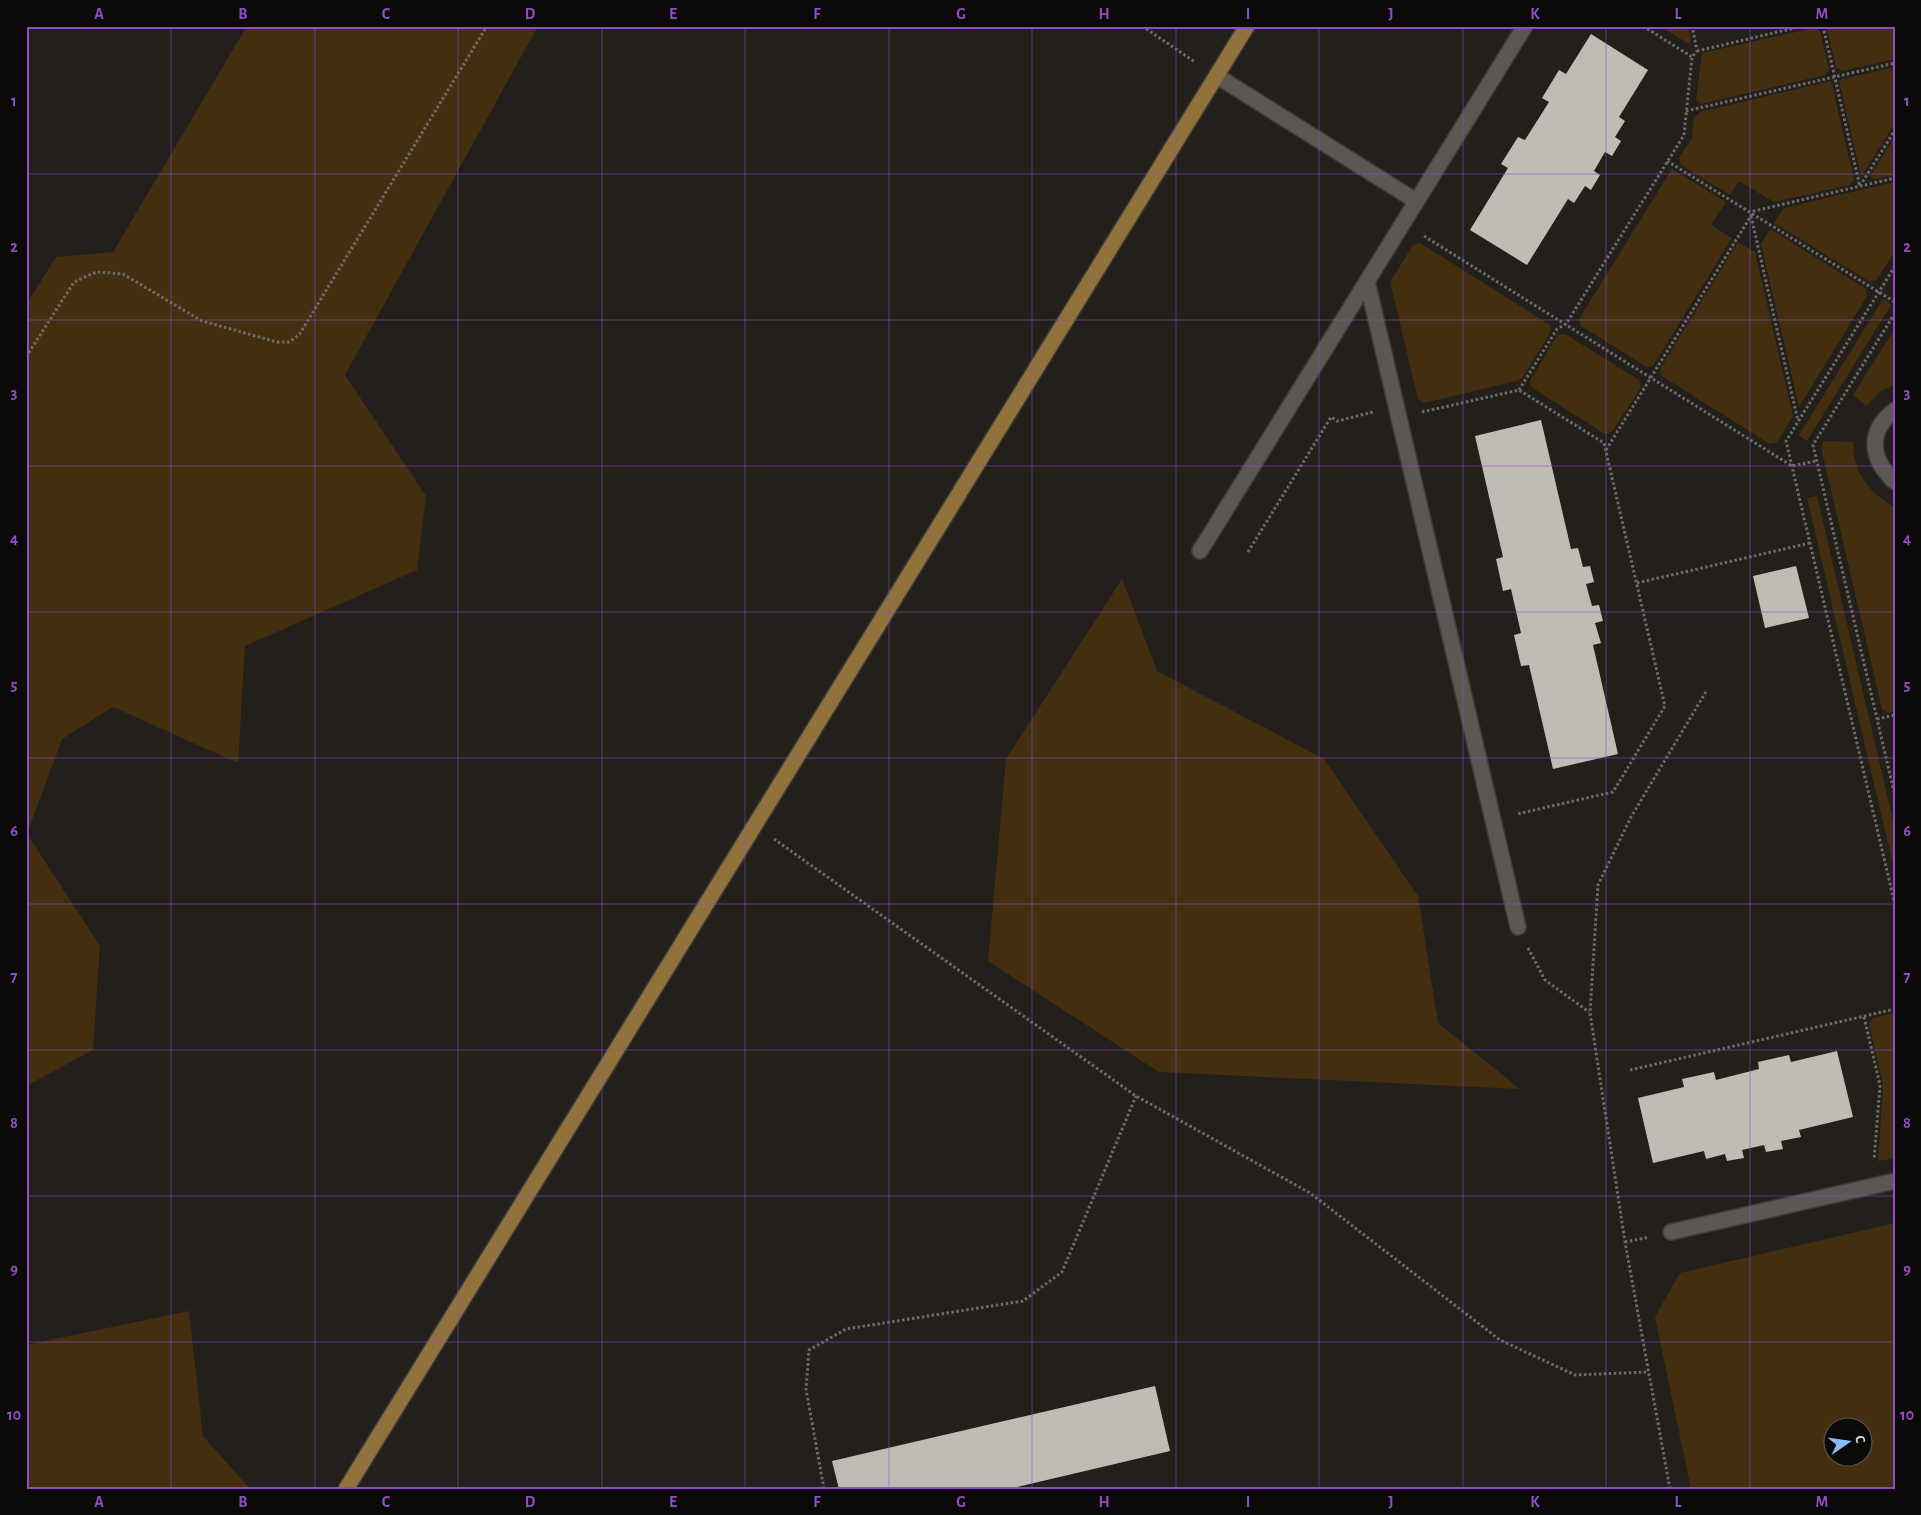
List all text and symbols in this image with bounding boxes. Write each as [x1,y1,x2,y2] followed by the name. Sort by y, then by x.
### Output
[94,6,104,22] text: A
[238,6,248,22] text: B
[382,6,391,22] text: C
[525,6,536,22] text: D
[669,6,677,22] text: E
[813,6,821,22] text: F
[956,6,966,22] text: G
[1098,6,1110,22] text: H
[1246,6,1250,22] text: I
[1388,6,1394,22] text: J
[1530,6,1540,22] text: K
[1675,6,1682,22] text: L
[1816,6,1828,22] text: M
[11,93,17,109] text: 1
[1904,93,1910,109] text: 1
[10,239,18,255] text: 2
[1903,239,1911,255] text: 2
[11,385,18,401] text: 3
[1904,385,1911,401] text: 3
[10,531,18,547] text: 4
[1903,531,1911,547] text: 4
[11,677,18,693] text: 5
[1904,677,1911,693] text: 5
[10,823,18,839] text: 6
[1903,823,1911,839] text: 6
[11,969,18,985] text: 7
[1904,969,1911,985] text: 7
[10,1115,18,1131] text: 8
[1903,1115,1911,1131] text: 8
[10,1261,18,1277] text: 9
[1903,1261,1911,1277] text: 9
[7,1407,21,1423] text: 10
[1900,1407,1914,1423] text: 10
[1824,1418,1874,1468] north arrow
[1852,1434,1867,1445] text: С
[94,1494,104,1510] text: A
[238,1494,248,1510] text: B
[382,1494,391,1510] text: C
[525,1494,536,1510] text: D
[669,1494,677,1510] text: E
[813,1494,821,1510] text: F
[956,1494,966,1510] text: G
[1098,1494,1110,1510] text: H
[1246,1494,1250,1510] text: I
[1388,1494,1394,1510] text: J
[1530,1494,1540,1510] text: K
[1675,1494,1682,1510] text: L
[1816,1494,1828,1510] text: M

